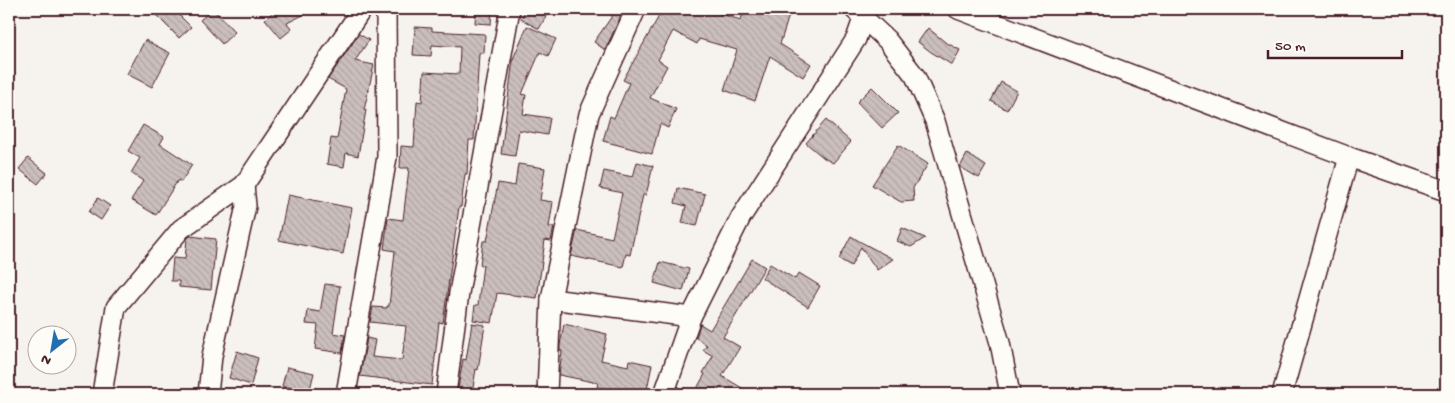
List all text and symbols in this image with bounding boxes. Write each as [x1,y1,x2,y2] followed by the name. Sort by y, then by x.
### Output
[1268,28,1401,60] scale bar
[1275,38,1306,56] text: 50 m
[28,326,78,376] north arrow
[38,349,55,369] text: N

